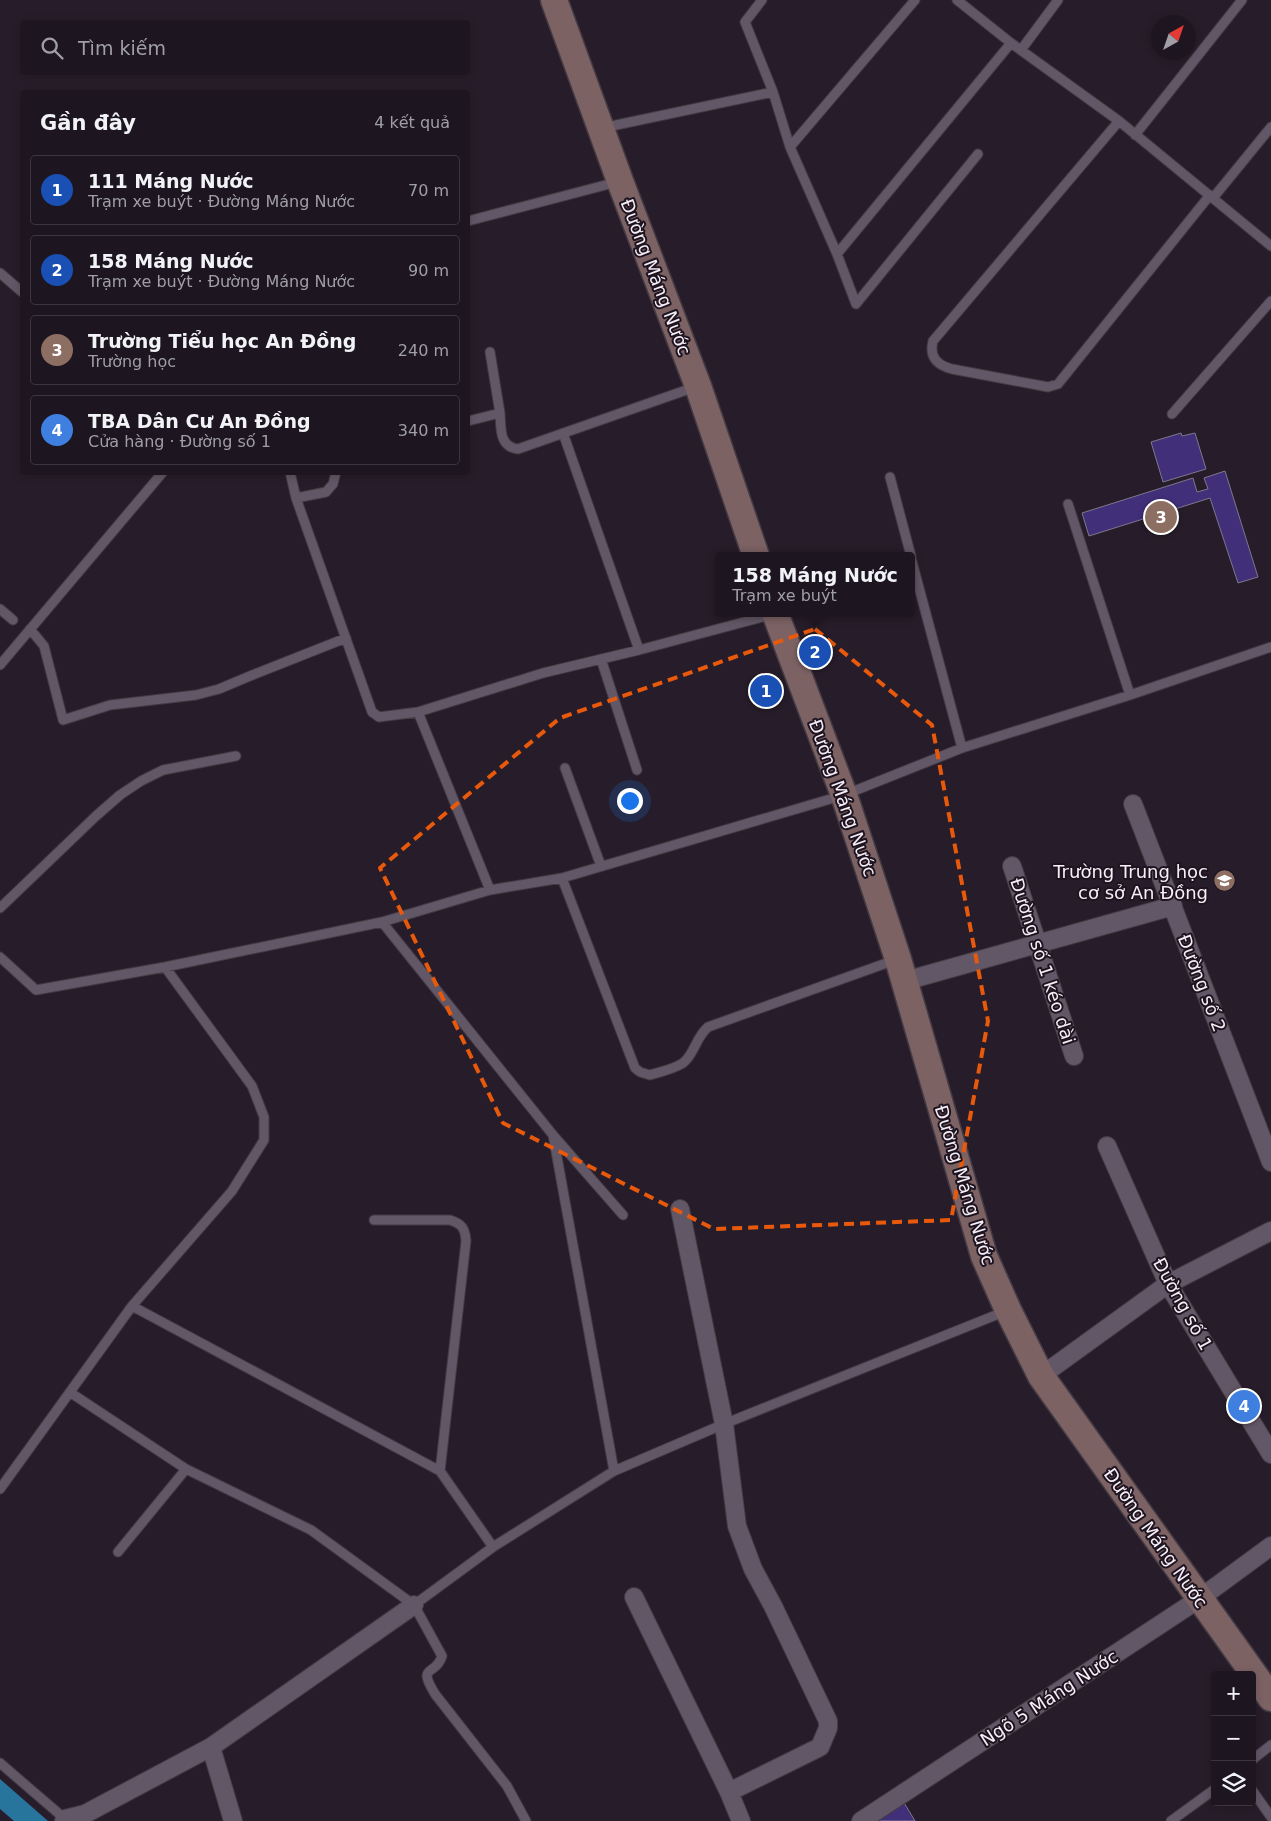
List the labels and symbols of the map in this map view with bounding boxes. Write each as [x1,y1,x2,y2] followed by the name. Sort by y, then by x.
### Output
[1151,15,1196,60] north arrow
[616,196,696,358] street label: Đường Máng Nước
[1145,498,1177,536] pin: 3
[799,633,831,671] pin: 2
[750,672,782,710] pin: 1
[805,716,881,880] street label: Đường Máng Nước
[617,788,643,814] your location
[1052,861,1208,903] place label: Trường Trung học cơ sở An Đồng
[1212,869,1236,893] school or university icon: Trường Trung học cơ sở An Đồng
[1006,875,1080,1047] street label: Đường số 1 kéo dài
[1174,931,1230,1035] street label: Đường số 2
[931,1103,999,1267] street label: Đường Máng Nước
[1149,1254,1217,1354] street label: Đường số 1
[1228,1387,1260,1425] pin: 4
[1100,1464,1212,1612] street label: Đường Máng Nước
[976,1646,1122,1750] street label: Ngõ 5 Máng Nước

